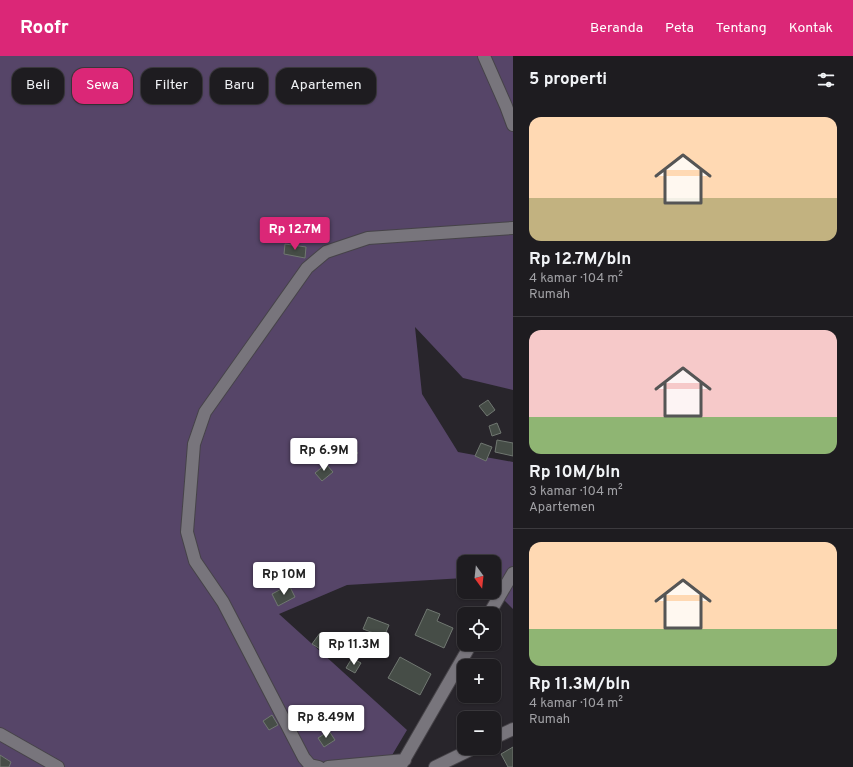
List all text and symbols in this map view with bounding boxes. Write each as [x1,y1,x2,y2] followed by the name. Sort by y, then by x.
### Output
[20,16,69,40] text: Roofr
[590,20,643,37] text: Beranda
[665,20,694,37] text: Peta
[716,20,767,37] text: Tentang
[789,20,833,37] text: Kontak
[12,68,64,104] chip: Beli
[72,68,133,104] chip: Sewa
[141,68,202,104] chip: Filter
[210,68,268,104] chip: Baru
[276,68,376,104] chip: Apartemen
[529,69,607,91] text: 5 properti
[815,69,837,91] icon: filters
[647,143,719,215] icon: home
[254,217,336,251] pin: Rp 12.7M
[269,222,321,238] text: Rp 12.7M
[529,249,631,271] text: Rp 12.7M/bln
[529,271,623,287] text: 4 kamar · 104 m²
[529,287,570,303] text: Rumah
[647,356,719,428] icon: home
[287,438,361,472] pin: Rp 6.9M
[299,443,349,459] text: Rp 6.9M
[529,462,620,484] text: Rp 10M/bln
[529,484,623,500] text: 3 kamar · 104 m²
[529,500,595,516] text: Apartemen
[457,555,501,599] north arrow
[457,555,501,755] map controls
[251,562,317,596] pin: Rp 10M
[262,567,306,583] text: Rp 10M
[647,568,719,640] icon: home
[457,607,501,651] button: locate
[313,632,395,666] pin: Rp 11.3M
[328,637,380,653] text: Rp 11.3M
[457,659,501,703] button: +
[529,674,630,696] text: Rp 11.3M/bln
[529,696,623,712] text: 4 kamar · 104 m²
[285,705,367,739] pin: Rp 8.49M
[297,710,355,726] text: Rp 8.49M
[457,711,501,755] button: −
[529,712,570,728] text: Rumah

